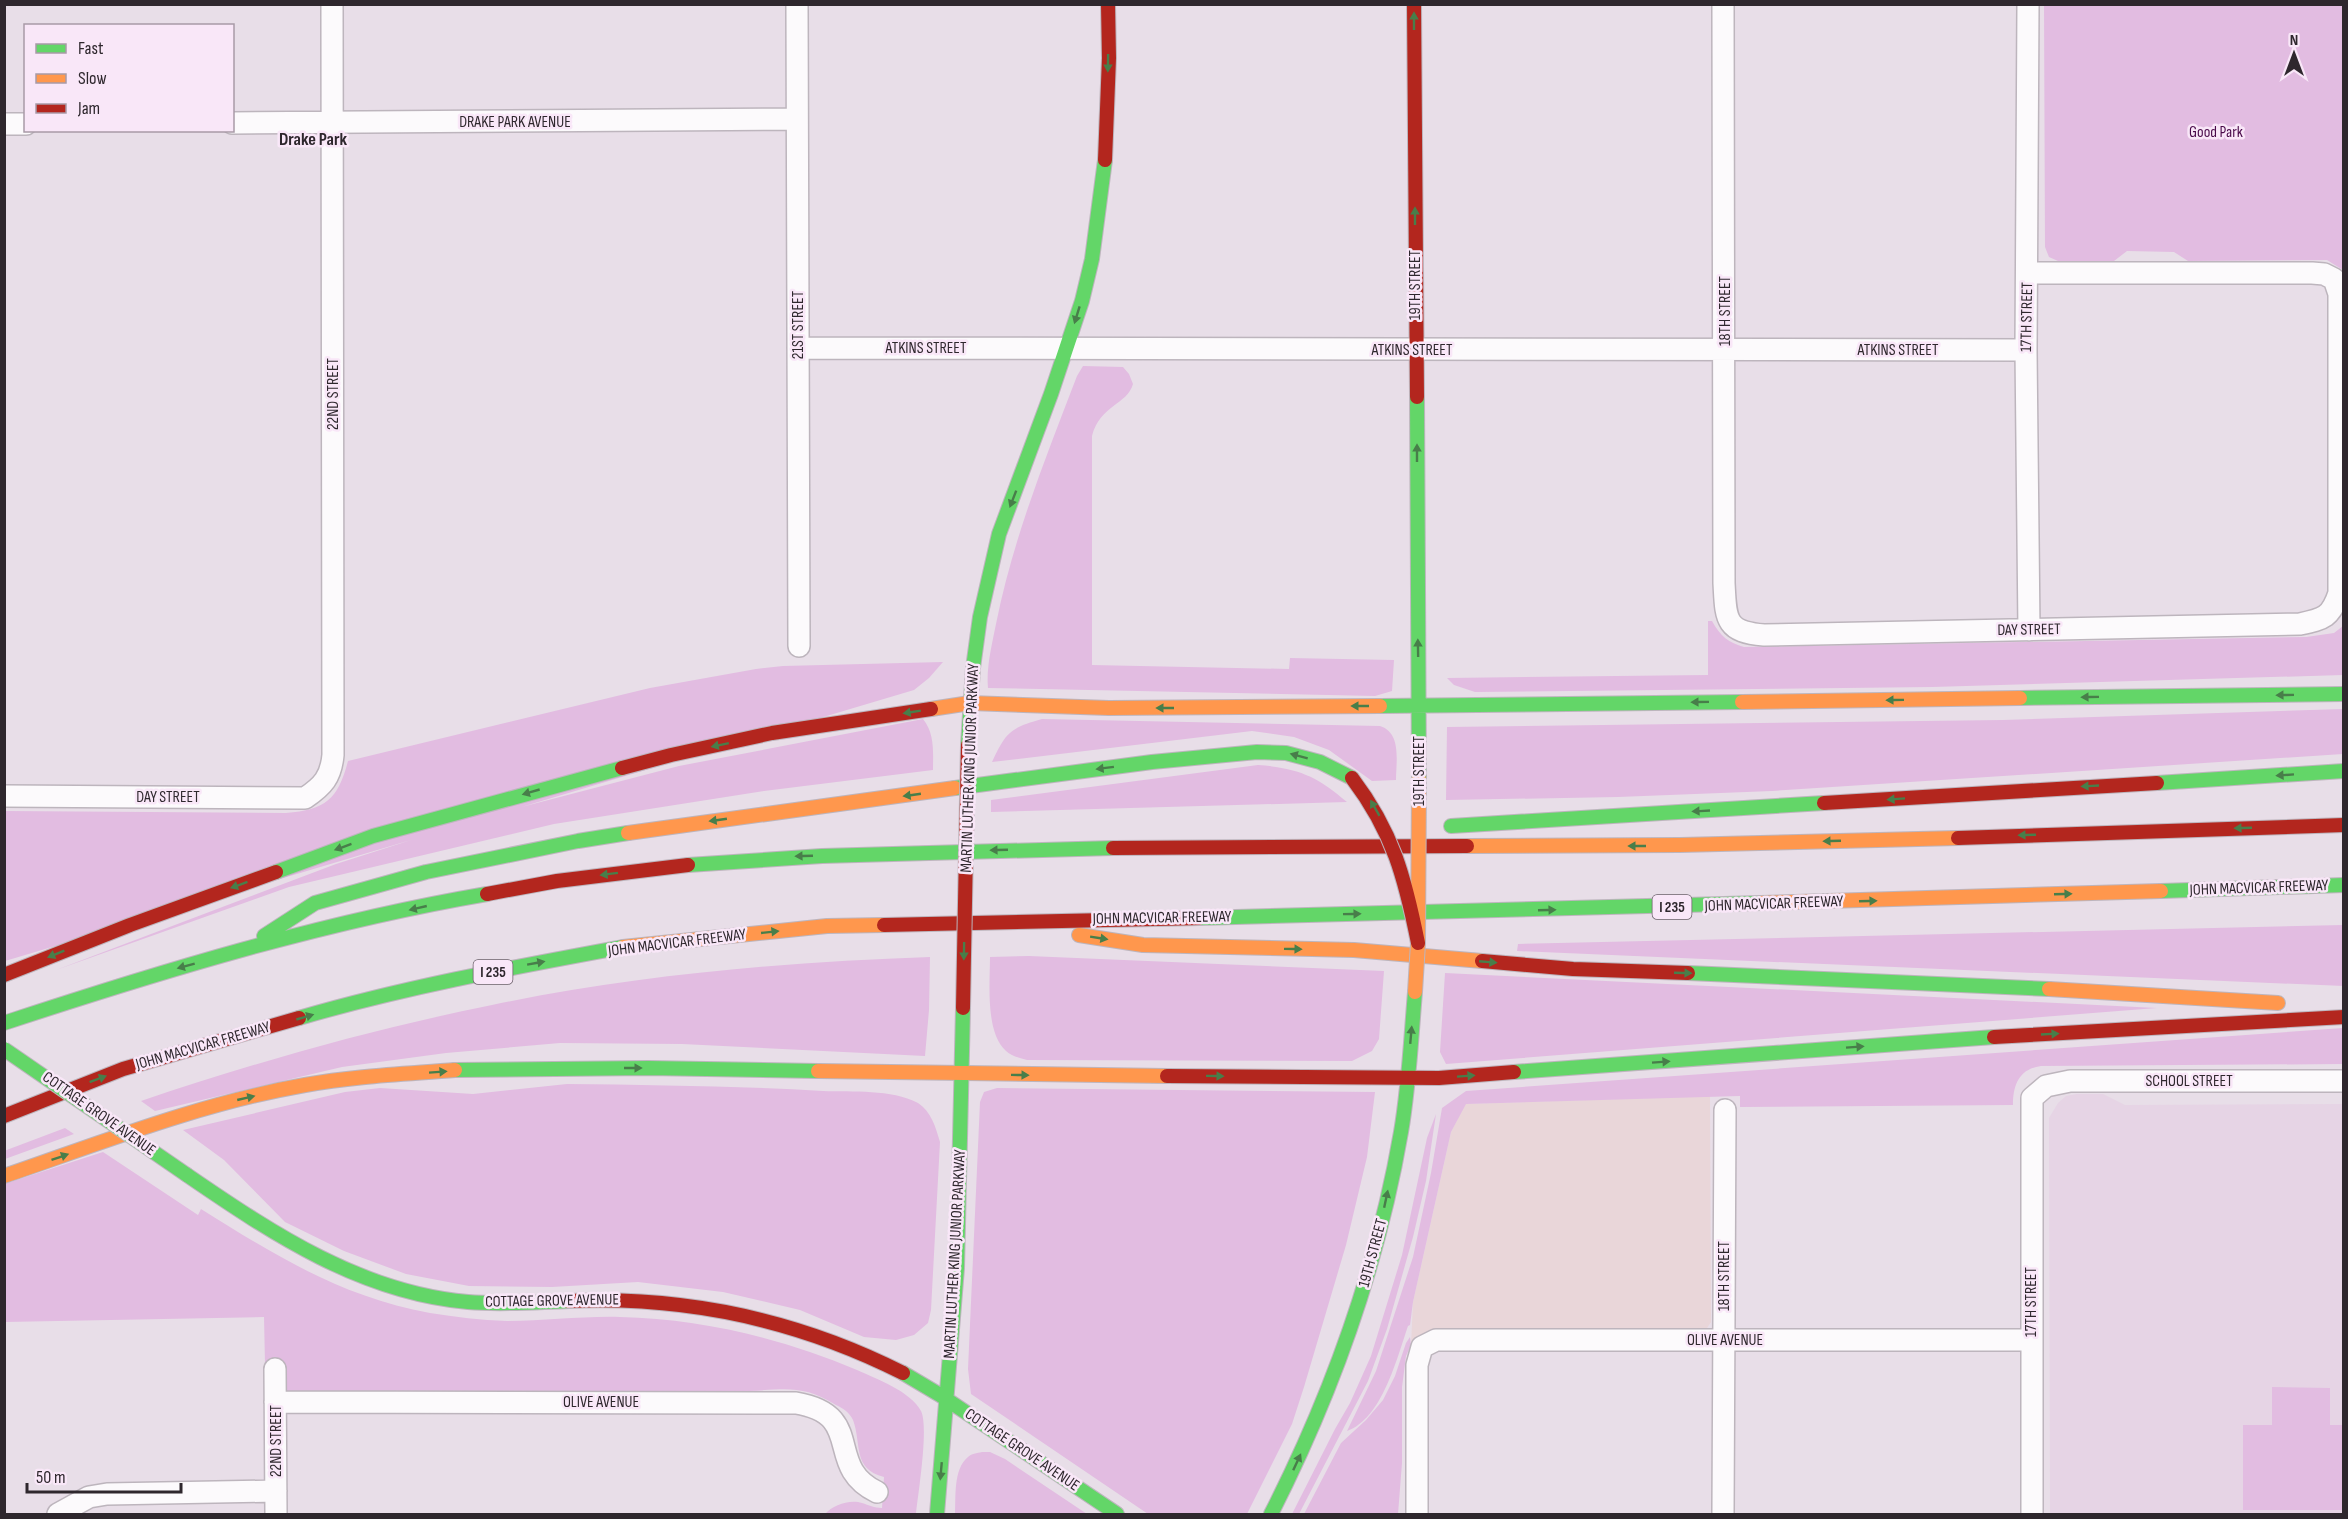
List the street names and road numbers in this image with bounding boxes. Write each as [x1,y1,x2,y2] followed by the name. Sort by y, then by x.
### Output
[459,113,571,132] street label: DRAKE PARK AVENUE
[1406,249,1425,320] street label: 19TH STREET
[1716,275,1735,346] street label: 18TH STREET
[2017,281,2037,352] street label: 17TH STREET
[789,290,808,359] street label: 21ST STREET
[885,339,967,358] street label: ATKINS STREET
[1371,341,1453,360] street label: ATKINS STREET
[1857,341,1939,360] street label: ATKINS STREET
[324,357,343,430] street label: 22ND STREET
[1997,620,2061,640] street label: DAY STREET
[957,663,983,873] street label: MARTIN LUTHER KING JUNIOR PARKWAY
[1410,735,1429,806] street label: 19TH STREET
[136,788,200,807] street label: DAY STREET
[2188,876,2329,900] street label: JOHN MACVICAR FREEWAY
[1703,892,1844,916] street label: JOHN MACVICAR FREEWAY
[1652,895,1692,919] road number: I 235
[1091,907,1232,929] street label: JOHN MACVICAR FREEWAY
[606,925,747,961] street label: JOHN MACVICAR FREEWAY
[474,960,512,984] road number: I 235
[133,1018,273,1075] street label: JOHN MACVICAR FREEWAY
[39,1068,159,1160] street label: COTTAGE GROVE AVENUE
[2145,1072,2233,1091] street label: SCHOOL STREET
[940,1149,970,1359] street label: MARTIN LUTHER KING JUNIOR PARKWAY
[1355,1216,1391,1289] street label: 19TH STREET
[1715,1240,1734,1311] street label: 18TH STREET
[2022,1267,2041,1337] street label: 17TH STREET
[485,1290,619,1312] street label: COTTAGE GROVE AVENUE
[1687,1331,1763,1350] street label: OLIVE AVENUE
[563,1393,639,1412] street label: OLIVE AVENUE
[267,1404,286,1477] street label: 22ND STREET
[961,1405,1083,1495] street label: COTTAGE GROVE AVENUE

